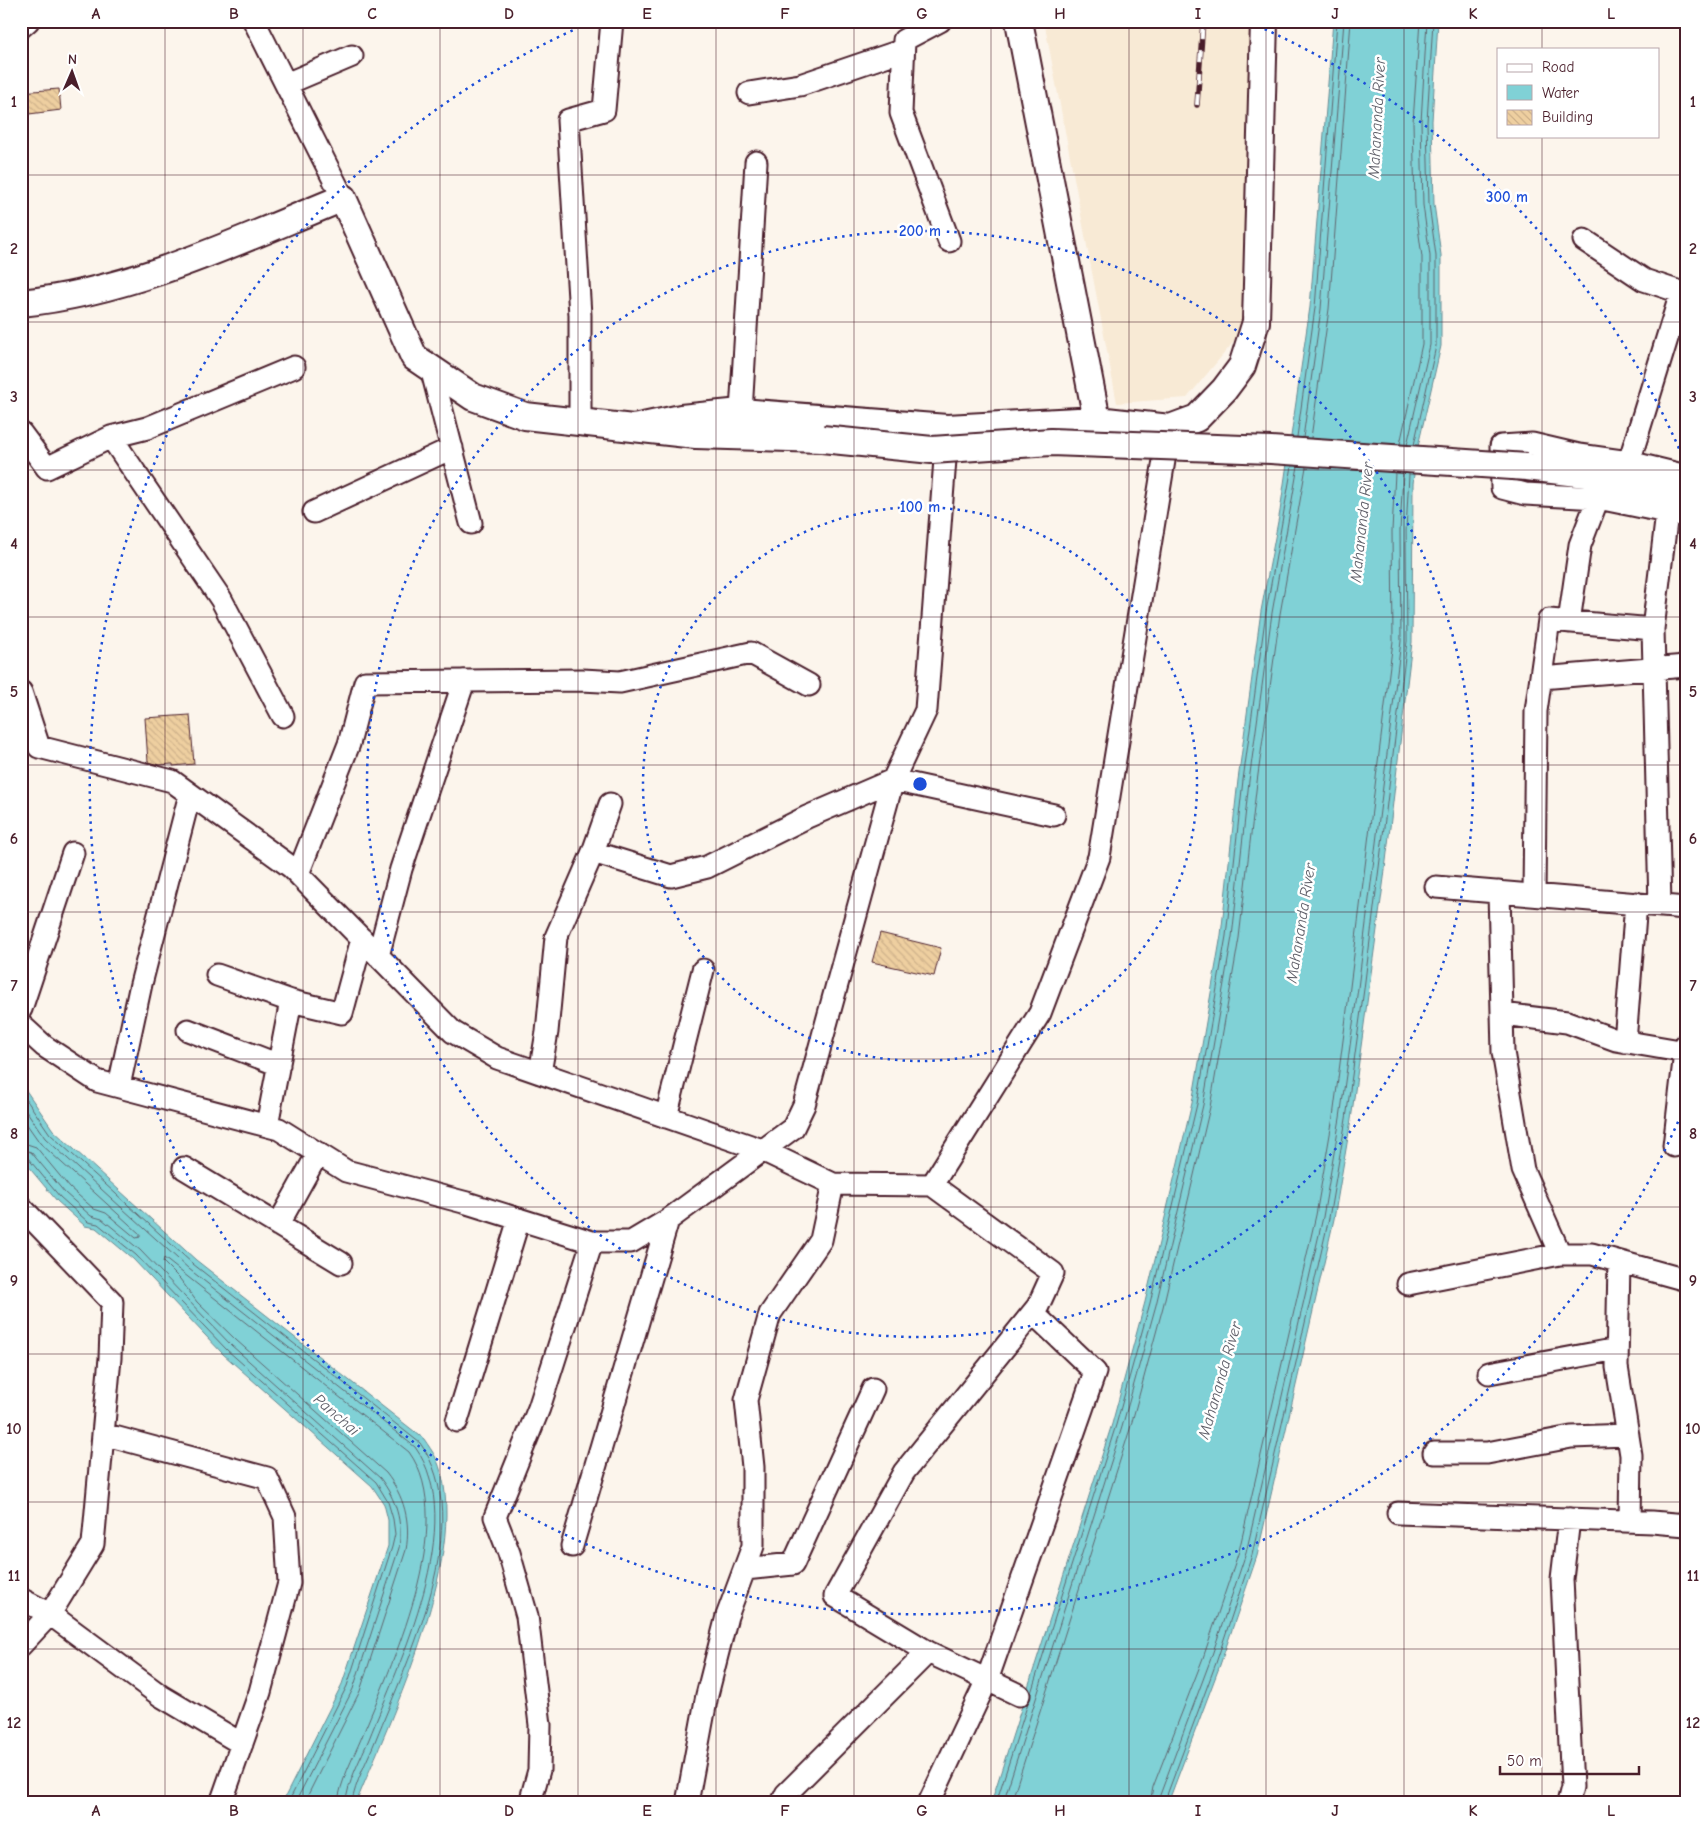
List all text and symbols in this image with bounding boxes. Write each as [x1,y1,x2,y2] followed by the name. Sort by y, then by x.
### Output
[92,5,101,23] text: A
[229,5,239,23] text: B
[367,5,377,23] text: C
[504,5,514,23] text: D
[642,5,652,23] text: E
[780,5,790,23] text: F
[916,5,928,23] text: G
[1054,5,1066,23] text: H
[1195,5,1201,23] text: I
[1331,5,1339,23] text: J
[1468,5,1478,23] text: K
[1607,5,1615,23] text: L
[48,48,98,98] north arrow
[1497,48,1660,138] legend
[68,51,77,68] text: N
[1365,57,1389,180] water label: Mahananda River
[1542,58,1574,76] text: Road
[1542,84,1579,102] text: Water
[11,93,17,111] text: 1
[1690,93,1696,111] text: 1
[1542,108,1593,126] text: Building
[1486,188,1528,206] text: 300 m
[899,222,941,240] text: 200 m
[10,240,18,258] text: 2
[1689,240,1697,258] text: 2
[10,388,18,406] text: 3
[1689,388,1697,406] text: 3
[1347,460,1377,584] water label: Mahananda River
[900,498,940,516] text: 100 m
[10,535,18,553] text: 4
[1689,535,1697,553] text: 4
[10,683,18,701] text: 5
[1689,683,1697,701] text: 5
[911,775,929,793] centre of rings
[10,830,18,848] text: 6
[1689,830,1697,848] text: 6
[1282,861,1319,985] water label: Mahananda River
[10,977,18,995] text: 7
[1689,977,1697,995] text: 7
[10,1125,18,1143] text: 8
[1689,1125,1697,1143] text: 8
[10,1272,18,1290] text: 9
[1689,1272,1697,1290] text: 9
[1194,1319,1245,1442] water label: Mahananda River
[310,1390,363,1440] water label: Panchai
[6,1420,22,1438] text: 10
[1685,1420,1701,1438] text: 10
[8,1567,20,1585] text: 11
[1687,1567,1699,1585] text: 11
[7,1714,21,1732] text: 12
[1686,1714,1700,1732] text: 12
[1500,1744,1638,1776] scale bar
[1507,1752,1542,1770] text: 50 m
[92,1802,101,1820] text: A
[229,1802,239,1820] text: B
[367,1802,377,1820] text: C
[504,1802,514,1820] text: D
[642,1802,652,1820] text: E
[780,1802,790,1820] text: F
[916,1802,928,1820] text: G
[1054,1802,1066,1820] text: H
[1195,1802,1201,1820] text: I
[1331,1802,1339,1820] text: J
[1468,1802,1478,1820] text: K
[1607,1802,1615,1820] text: L

